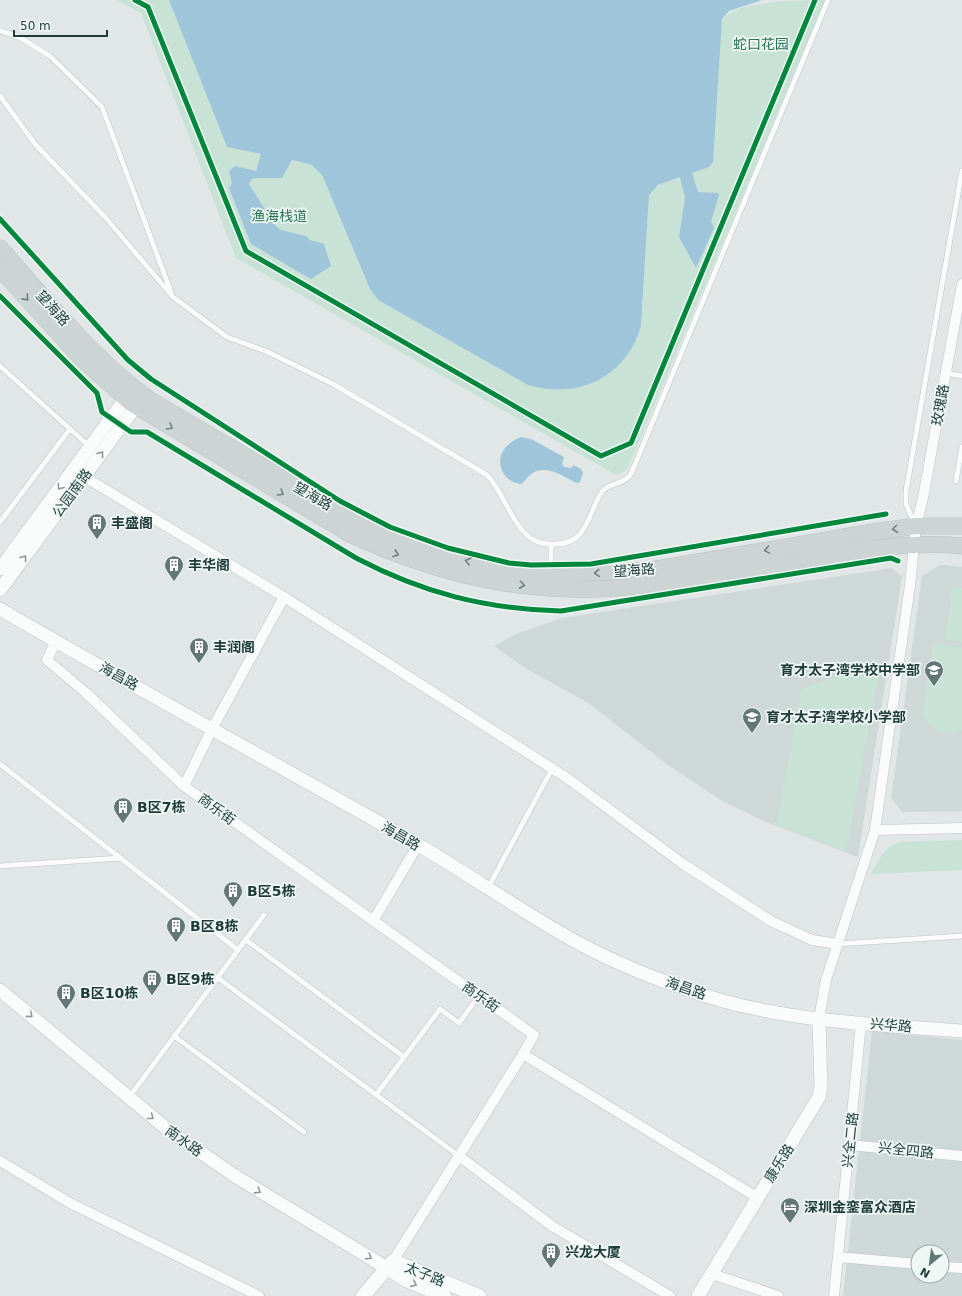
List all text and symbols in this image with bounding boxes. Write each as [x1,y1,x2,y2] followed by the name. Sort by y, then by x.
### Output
[14,12,107,38] scale bar
[20,19,51,33] text: 50 m
[733,36,789,52] park label: 蛇口花园
[251,208,307,224] park label: 渔海栈道
[33,287,73,329] street label: 望海路
[22,293,29,301] one-way arrow
[928,383,952,427] street label: 玫瑰路
[166,422,173,429] one-way arrow
[96,451,104,458] one-way arrow
[49,466,95,520] street label: 公园南路
[291,479,335,513] street label: 望海路
[58,483,65,490] one-way arrow
[277,488,284,496] one-way arrow
[86,512,108,540] building icon: 丰盛阁
[111,515,153,531] place label: 丰盛阁
[892,524,898,533] one-way arrow
[764,545,770,554] one-way arrow
[392,549,399,558] one-way arrow
[163,554,185,582] building icon: 丰华阁
[19,556,26,563] one-way arrow
[188,557,230,573] place label: 丰华阁
[465,557,472,566] one-way arrow
[612,561,656,579] street label: 望海路
[594,568,600,577] one-way arrow
[519,580,525,589] one-way arrow
[188,636,210,664] building icon: 丰润阁
[213,639,255,655] place label: 丰润阁
[97,659,141,693] street label: 海昌路
[923,659,945,687] school or university icon: 育才太子湾学校中学部
[780,662,920,678] place label: 育才太子湾学校中学部
[741,706,763,734] school or university icon: 育才太子湾学校小学部
[766,709,906,725] place label: 育才太子湾学校小学部
[195,790,239,828] street label: 商乐街
[112,796,134,824] building icon: B区7栋
[137,799,185,815] place label: B区7栋
[379,819,423,853] street label: 海昌路
[222,880,244,908] building icon: B区5栋
[247,883,295,899] place label: B区5栋
[165,915,187,943] building icon: B区8栋
[190,918,238,934] place label: B区8栋
[141,968,163,996] building icon: B区9栋
[166,971,214,987] place label: B区9栋
[664,974,708,1002] street label: 海昌路
[459,978,503,1016] street label: 商乐街
[55,982,77,1010] building icon: B区10栋
[80,985,138,1001] place label: B区10栋
[25,1011,32,1018] one-way arrow
[869,1015,913,1035] street label: 兴华路
[839,1111,861,1169] street label: 兴全二路
[146,1112,153,1119] one-way arrow
[162,1122,206,1160] street label: 南水路
[877,1139,935,1161] street label: 兴全四路
[761,1141,797,1185] street label: 康乐路
[254,1186,261,1193] one-way arrow
[779,1196,801,1224] hotel icon: 深圳金銮富众酒店
[804,1199,916,1215] place label: 深圳金銮富众酒店
[540,1241,562,1269] building icon: 兴龙大厦
[565,1244,621,1260] place label: 兴龙大厦
[910,1244,950,1284] north arrow
[365,1252,372,1259] one-way arrow
[403,1259,447,1289] street label: 太子路
[918,1264,933,1280] text: N
[410,1279,418,1287] one-way arrow

